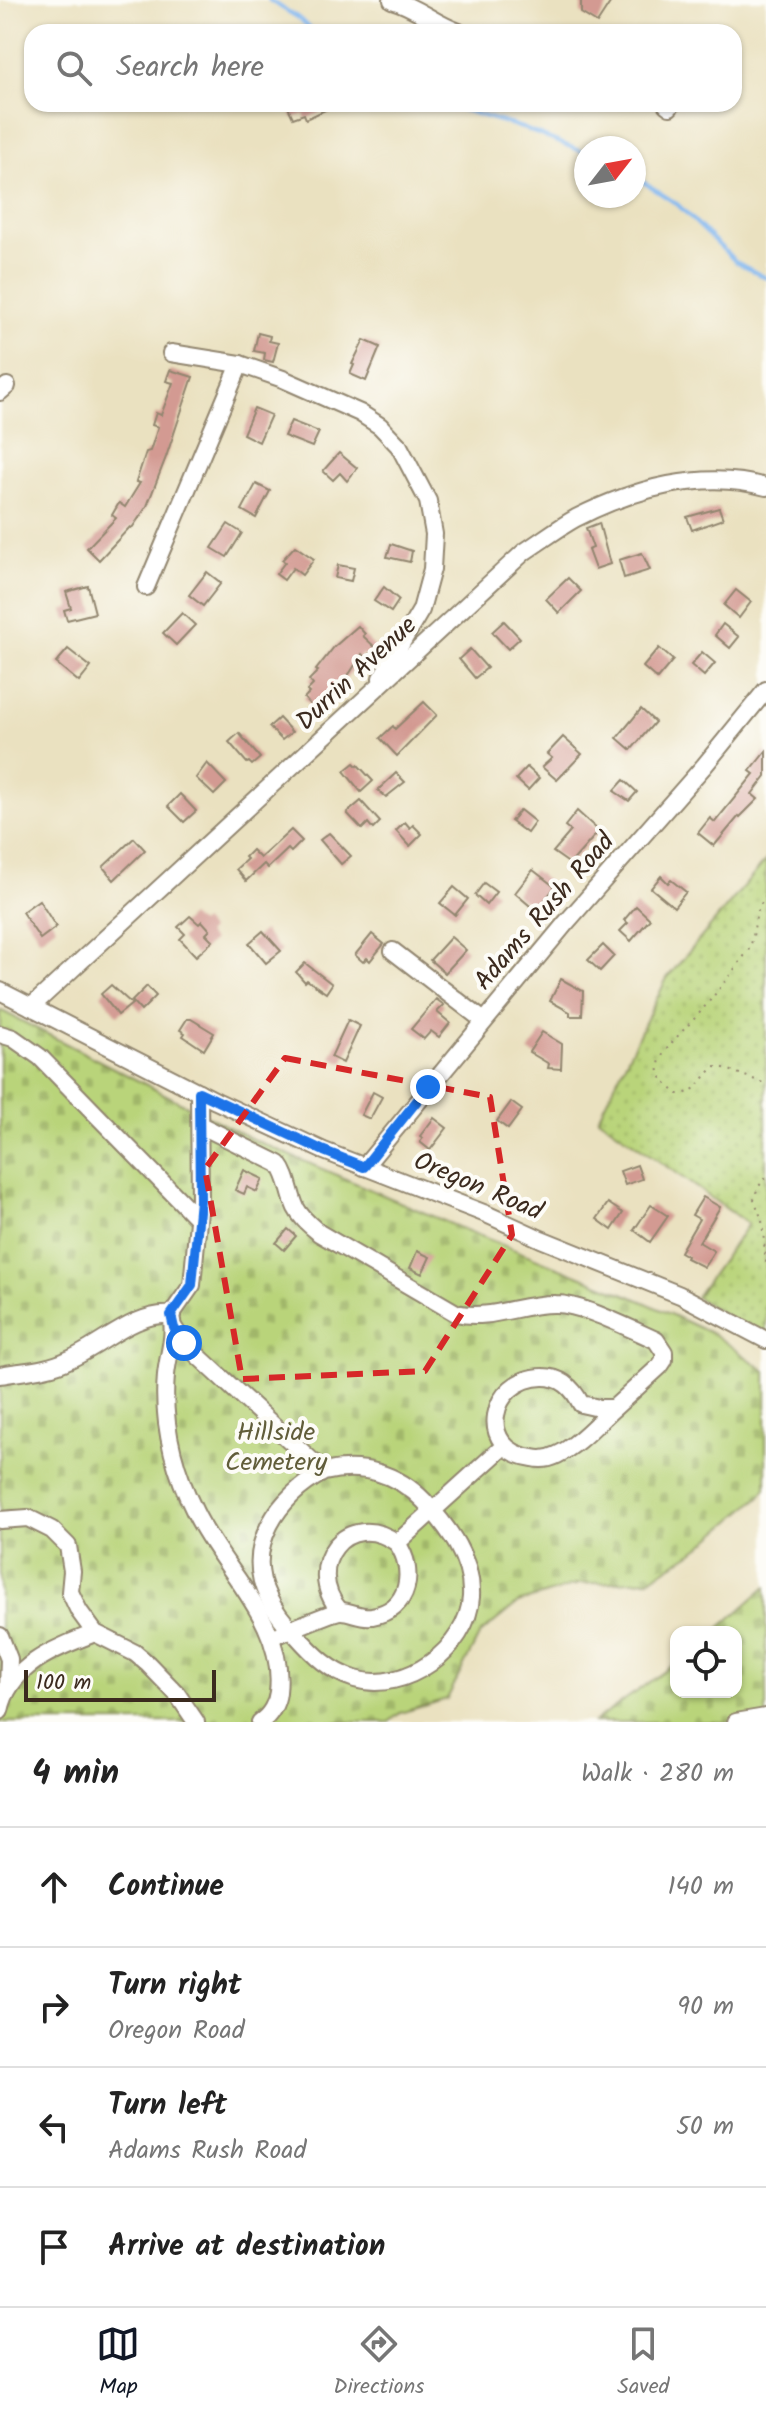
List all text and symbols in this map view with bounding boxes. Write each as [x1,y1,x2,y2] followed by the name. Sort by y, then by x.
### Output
[24,24,742,112] search box
[116,44,264,92] text: Search here
[52,46,96,90] icon: search
[574,136,646,208] north arrow
[287,606,428,742] street label: Durrin Avenue
[464,823,627,1001] street label: Adams Rush Road
[410,1069,446,1105] route end
[407,1141,550,1233] street label: Oregon Road
[166,1325,202,1361] route start
[225,1412,328,1484] park label: Hillside Cemetery
[670,1626,742,1698] map controls
[670,1626,742,1698] button: locate
[24,1666,216,1702] scale bar
[36,1666,91,1701] text: 100 m
[32,1747,119,1801] text: 4 min
[581,1753,734,1795] text: Walk · 280 m
[108,1863,224,1911] text: Continue
[32,1865,76,1909] icon: ahead
[667,1866,734,1908] text: 140 m
[108,1962,241,2010] text: Turn right
[32,1985,76,2029] icon: right
[677,1986,734,2028] text: 90 m
[108,2010,245,2052] text: Oregon Road
[108,2082,227,2130] text: Turn left
[32,2105,76,2149] icon: left
[676,2106,734,2148] text: 50 m
[108,2130,306,2172] text: Adams Rush Road
[108,2223,385,2271] text: Arrive at destination
[32,2225,76,2269] icon: arrive
[96,2322,140,2405] tab: Map
[333,2322,425,2405] tab: Directions
[617,2322,670,2405] tab: Saved

